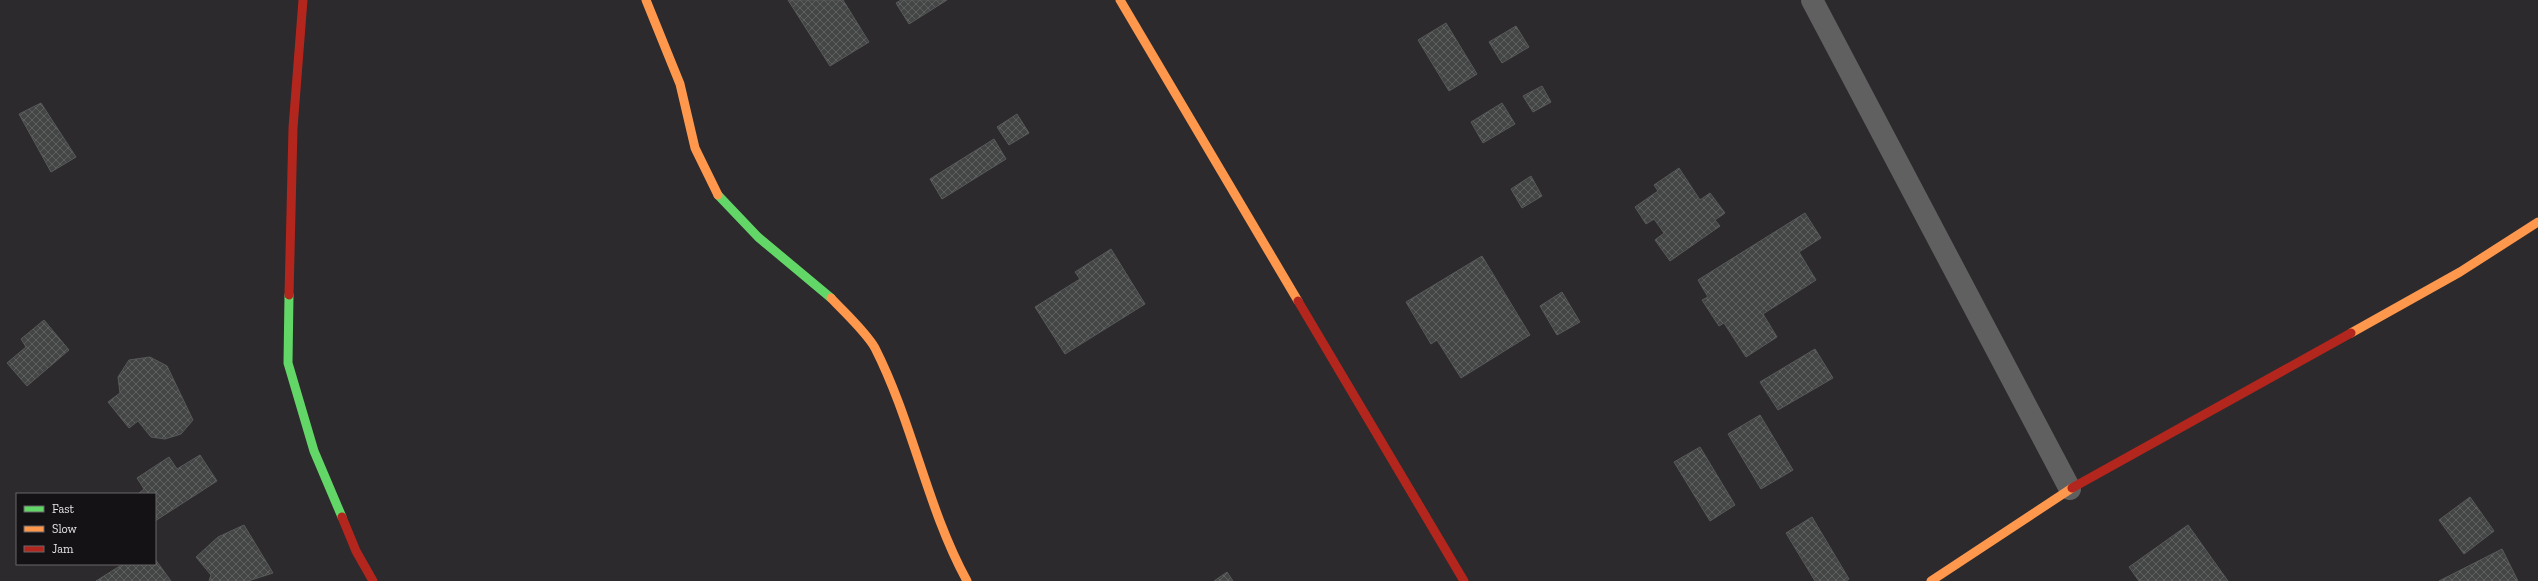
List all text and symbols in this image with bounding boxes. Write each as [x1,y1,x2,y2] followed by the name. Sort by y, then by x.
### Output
[16,493,156,565] legend
[52,502,75,516] text: Fast
[52,522,78,536] text: Slow
[52,542,74,556] text: Jam

